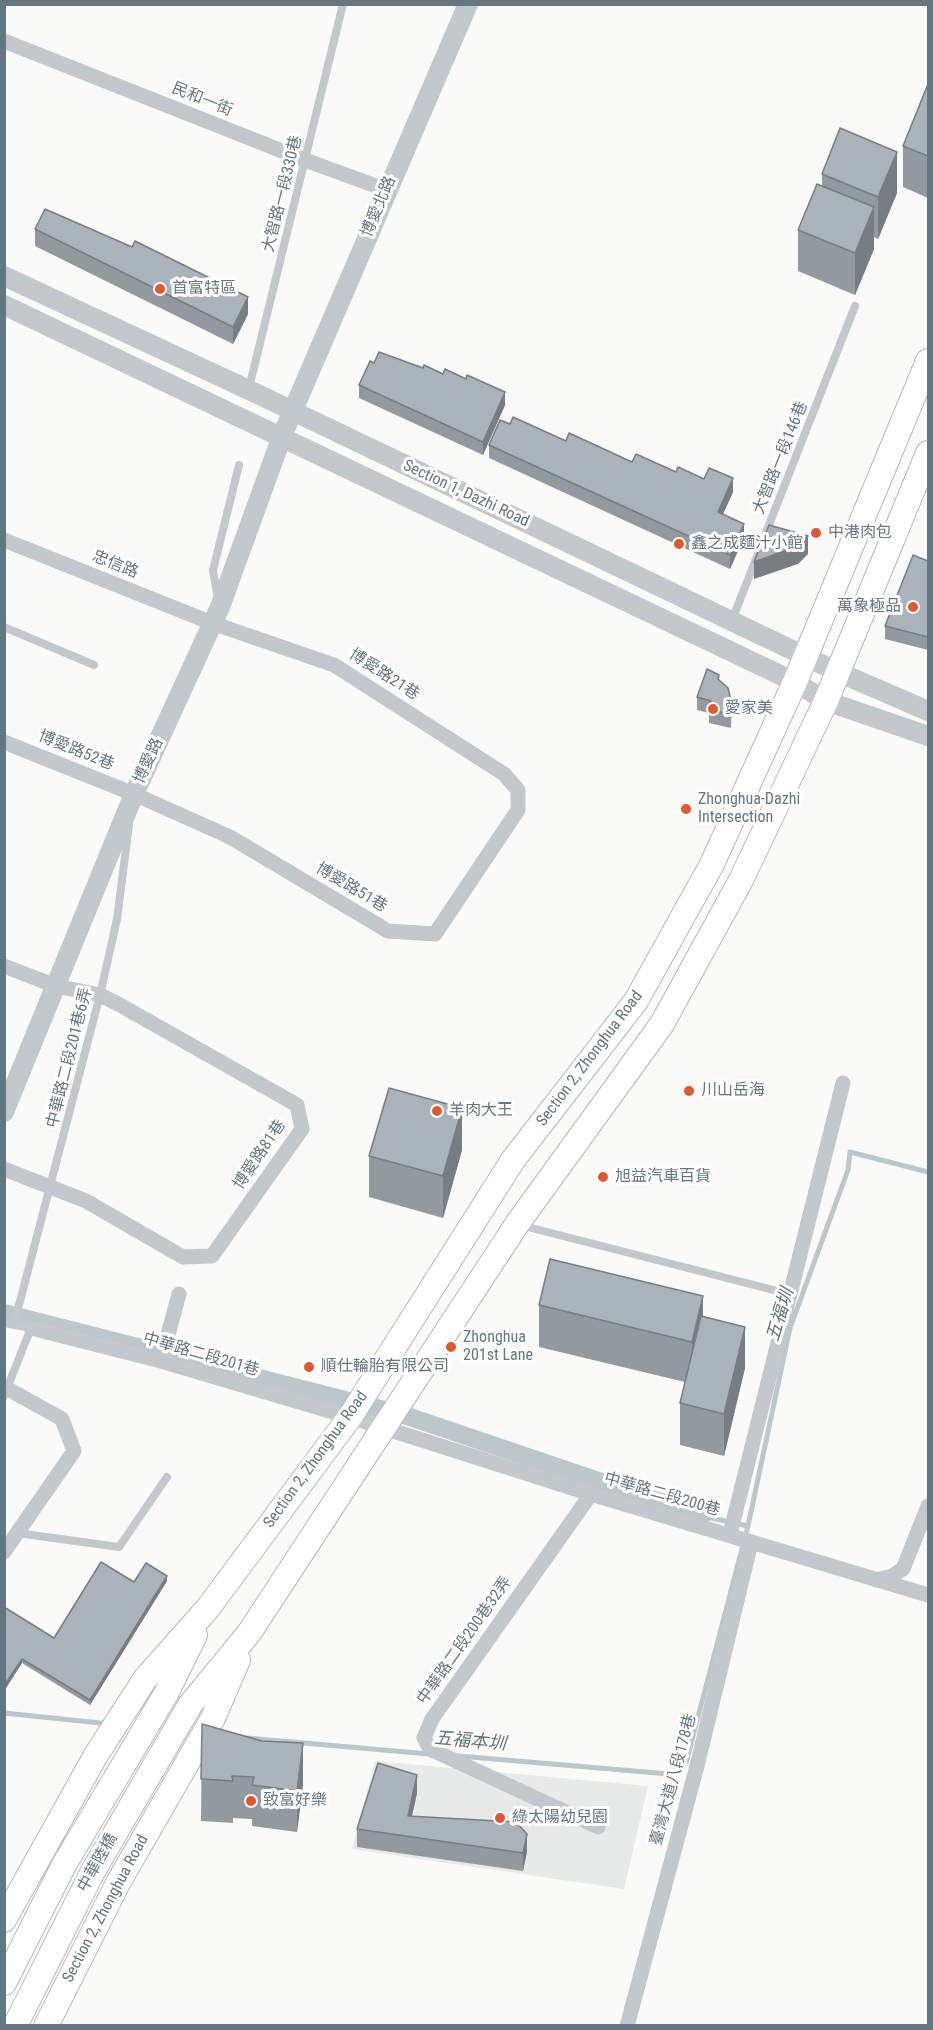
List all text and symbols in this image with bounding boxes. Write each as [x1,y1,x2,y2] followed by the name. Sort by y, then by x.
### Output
[169,79,235,121] street label: 民和一街
[259,134,307,254] street label: 大智路一段330巷
[358,174,400,240] street label: 博愛北路
[172,279,236,299] place label: 首富特區
[153,282,167,296] marker: 首富特區
[750,399,812,517] street label: 大智路一段146巷
[400,456,532,532] street label: Section 1, Dazhi Road
[828,523,892,543] place label: 中港肉包
[809,526,823,540] marker: 中港肉包
[691,534,803,554] place label: 鑫之成麵汁小館
[672,537,686,551] marker: 鑫之成麵汁小館
[89,547,141,583] street label: 忠信路
[837,597,901,617] place label: 萬象極品
[906,600,920,614] marker: 萬象極品
[345,645,423,705] street label: 博愛路21巷
[725,699,773,719] place label: 愛家美
[706,702,720,716] marker: 愛家美
[35,727,117,775] street label: 博愛路52巷
[130,735,168,787] street label: 博愛路
[698,790,800,828] place label: Zhonghua-Dazhi Intersection
[679,802,693,816] marker: Zhonghua-Dazhi Intersection
[312,859,390,917] street label: 博愛路51巷
[43,986,97,1130] street label: 中華路二段201巷6弄
[533,988,647,1130] street label: Section 2, Zhonghua Road
[701,1081,765,1101] place label: 川山岳海
[682,1084,696,1098] marker: 川山岳海
[449,1101,513,1121] place label: 羊肉大王
[430,1104,444,1118] marker: 羊肉大王
[230,1117,290,1193] street label: 博愛路81巷
[615,1167,711,1187] place label: 旭益汽車百貨
[596,1170,610,1184] marker: 旭益汽車百貨
[763,1286,799,1344] water label: 五福圳
[463,1328,533,1366] place label: Zhonghua 201st Lane
[141,1329,261,1381] street label: 中華路二段201巷
[444,1340,458,1354] marker: Zhonghua 201st Lane
[321,1357,449,1377] place label: 順仕輪胎有限公司
[302,1360,316,1374] marker: 順仕輪胎有限公司
[260,1388,372,1532] street label: Section 2, Zhonghua Road
[602,1469,722,1521] street label: 中華路二段200巷
[414,1573,516,1709] street label: 中華路二段200巷32弄
[647,1712,701,1848] street label: 臺灣大道八段178巷
[433,1728,507,1756] water label: 五福本圳
[263,1791,327,1811] place label: 致富好樂
[244,1794,258,1808] marker: 致富好樂
[512,1808,608,1828] place label: 綠太陽幼兒園
[493,1811,507,1825] marker: 綠太陽幼兒園
[74,1830,122,1896] street label: 中華陸橋
[59,1832,153,1986] street label: Section 2, Zhonghua Road

